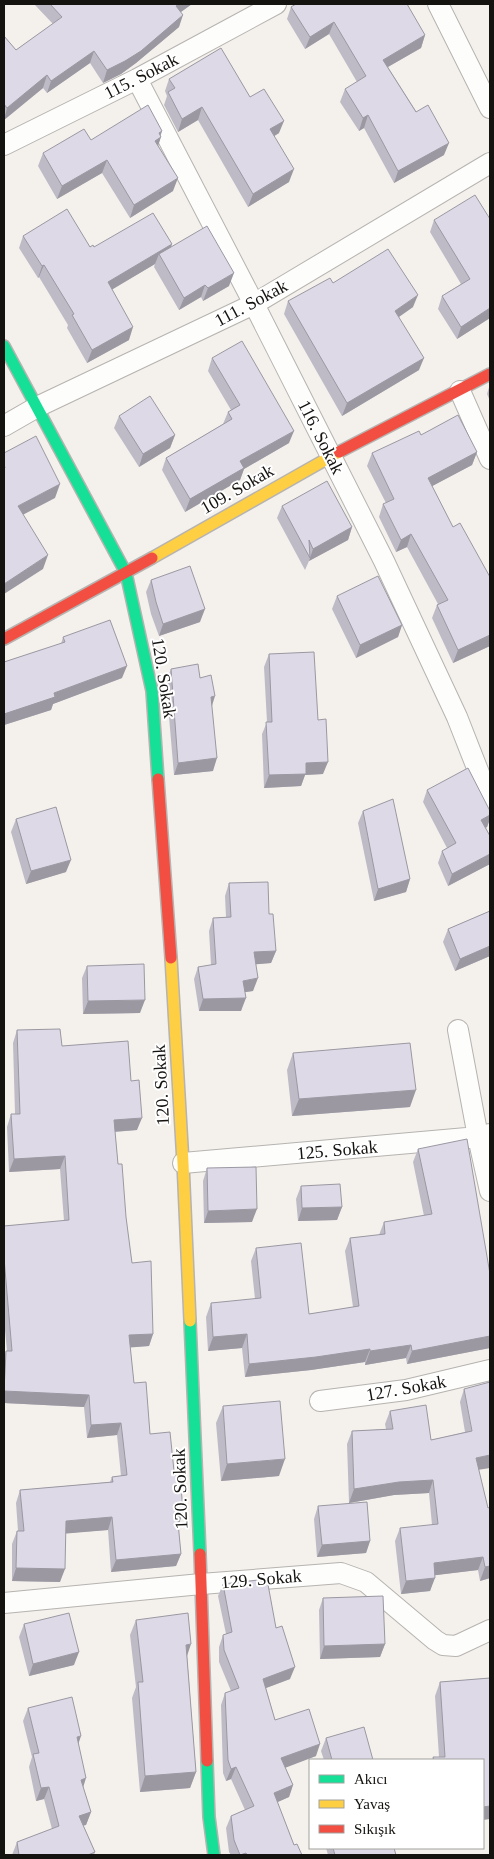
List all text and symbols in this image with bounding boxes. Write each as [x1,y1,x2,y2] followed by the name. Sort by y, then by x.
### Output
[101,49,181,103] street label: 115. Sokak
[211,275,291,331] street label: 111. Sokak
[294,397,348,477] street label: 116. Sokak
[197,460,277,518] street label: 109. Sokak
[148,636,180,720] street label: 120. Sokak
[149,1044,173,1126] street label: 120. Sokak
[296,1137,378,1163] street label: 125. Sokak
[364,1371,448,1405] street label: 127. Sokak
[169,1448,191,1530] street label: 120. Sokak
[220,1566,302,1592] street label: 129. Sokak
[309,1759,484,1849] legend
[354,1771,387,1787] text: Akıcı
[354,1796,390,1812] text: Yavaş
[354,1821,396,1837] text: Sıkışık

